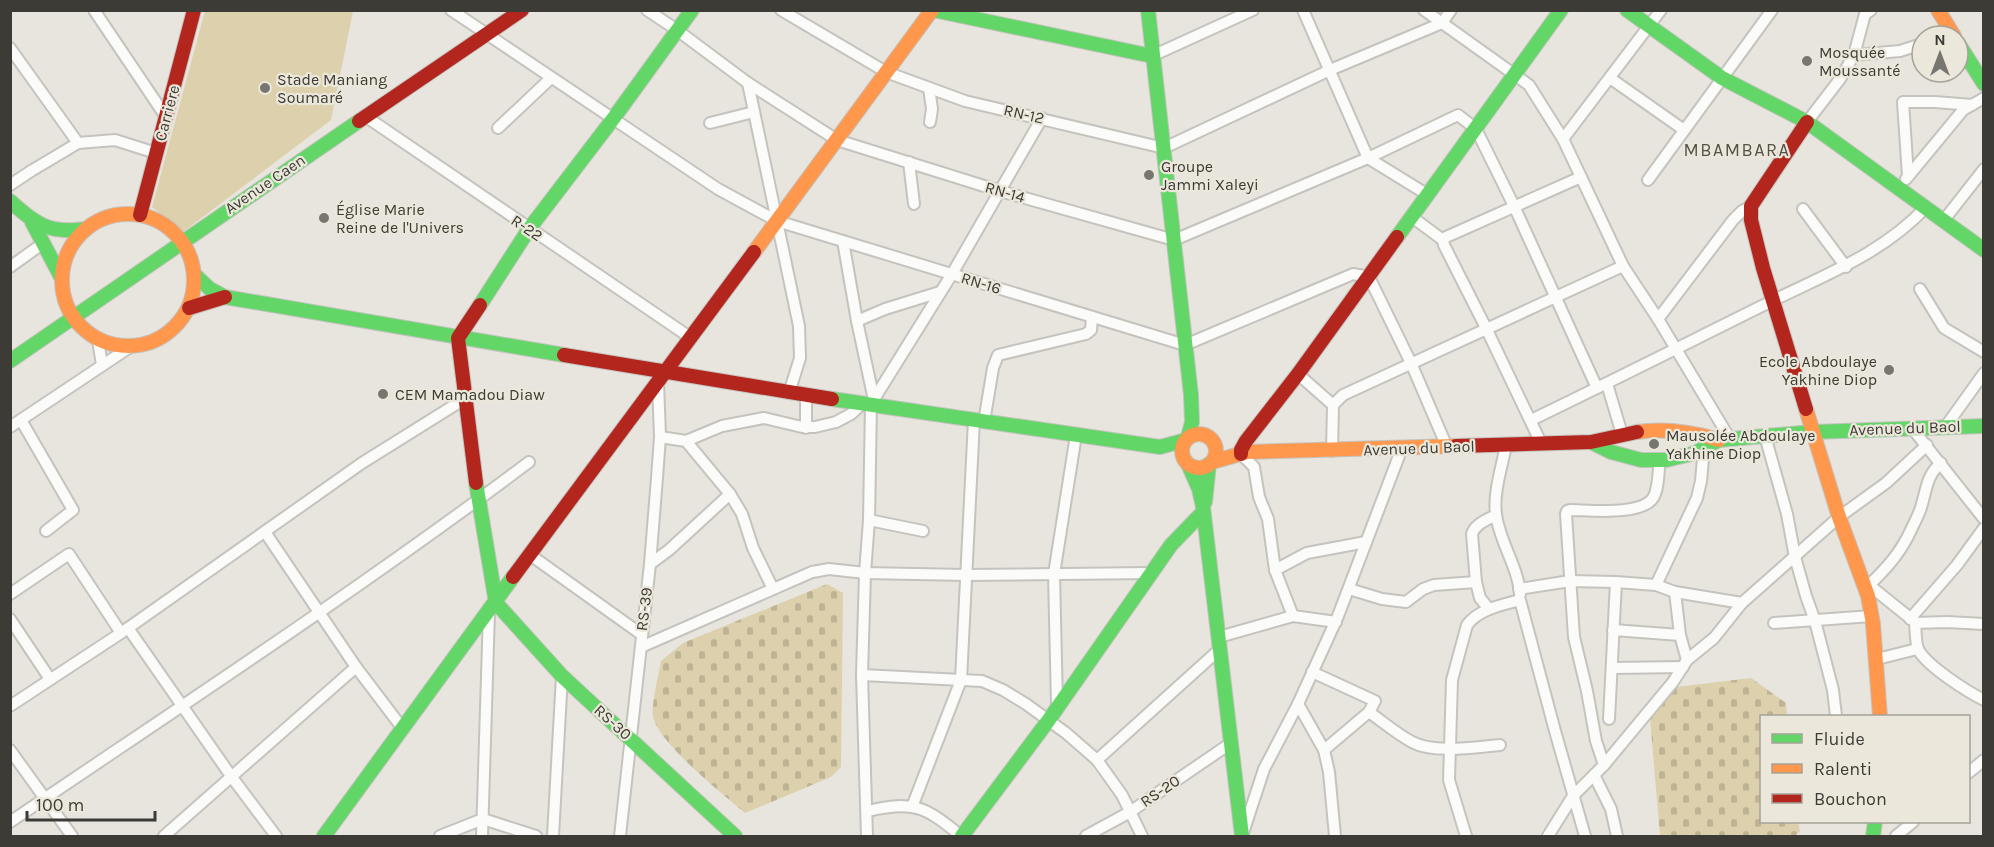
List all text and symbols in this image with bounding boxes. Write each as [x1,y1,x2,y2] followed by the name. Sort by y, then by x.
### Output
[1910,24,1970,84] north arrow
[1934,30,1946,49] text: N
[1819,43,1901,80] place label: Mosquée Moussanté
[1800,54,1814,68] marker: Mosquée Moussanté
[277,70,387,107] place label: Stade Maniang Soumaré
[258,81,272,95] marker: Stade Maniang Soumaré
[150,83,184,143] street label: Carriere
[1002,100,1046,128] street label: RN-12
[1684,139,1790,161] district label: MBAMBARA
[221,150,309,218] street label: Avenue Caen
[1161,157,1259,194] place label: Groupe Jammi Xaleyi
[1142,168,1156,182] marker: Groupe Jammi Xaleyi
[983,177,1027,207] street label: RN-14
[336,200,464,237] place label: Église Marie Reine de l'Univers
[317,211,331,225] marker: Église Marie Reine de l'Univers
[508,211,546,245] street label: R-22
[959,268,1003,298] street label: RN-16
[1759,352,1877,389] place label: Ecole Abdoulaye Yakhine Diop
[1882,363,1896,377] marker: Ecole Abdoulaye Yakhine Diop
[395,385,545,404] place label: CEM Mamadou Diaw
[376,387,390,401] marker: CEM Mamadou Diaw
[1849,417,1961,439] street label: Avenue du Baol
[1666,426,1815,463] place label: Mausolée Abdoulaye Yakhine Diop
[1363,437,1475,459] street label: Avenue du Baol
[1647,437,1661,451] marker: Mausolée Abdoulaye Yakhine Diop
[632,586,656,632] street label: RS-39
[590,700,636,744] street label: RS-30
[1760,715,1970,823] legend
[1814,728,1865,750] text: Fluide
[1814,758,1872,780] text: Ralenti
[1137,771,1183,811] street label: RS-20
[27,784,154,822] scale bar
[1814,788,1887,810] text: Bouchon
[36,794,84,816] text: 100 m

